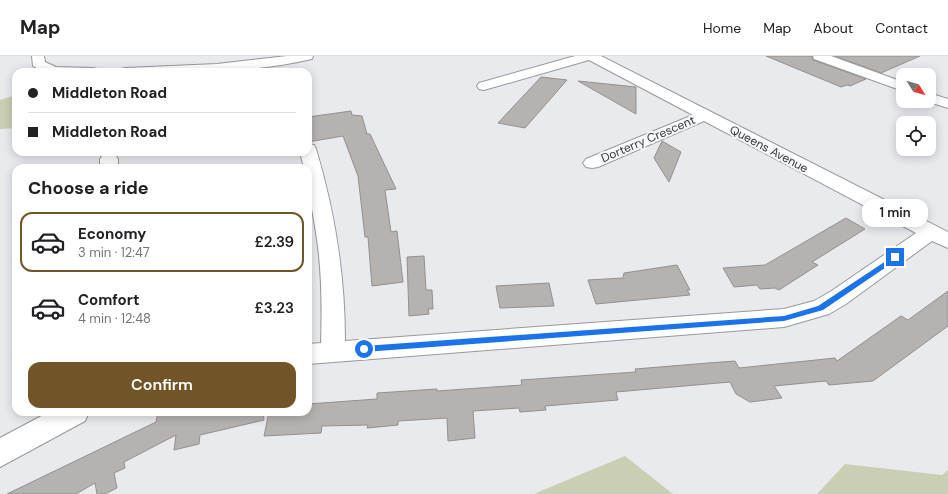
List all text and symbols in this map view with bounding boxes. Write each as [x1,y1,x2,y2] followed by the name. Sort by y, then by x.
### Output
[20,15,60,40] text: Map
[703,19,741,37] text: Home
[763,19,791,37] text: Map
[813,19,853,37] text: About
[875,19,928,37] text: Contact
[896,68,936,108] north arrow
[896,68,936,156] map controls
[52,83,167,103] text: Middleton Road
[598,112,698,166] street label: Dorterry Crescent
[896,116,936,156] button: locate
[52,122,167,142] text: Middleton Road
[727,122,811,176] street label: Queens Avenue
[28,176,149,200] text: Choose a ride
[862,199,928,227] callout: 1 min
[879,204,911,221] text: 1 min
[30,224,66,260] icon: car
[78,224,146,244] text: Economy
[254,232,294,252] text: £2.39
[78,244,150,261] text: 3 min · 12:47
[886,248,904,266] route end
[30,290,66,326] icon: car
[78,290,139,310] text: Comfort
[255,298,294,318] text: £3.23
[78,310,151,327] text: 4 min · 12:48
[355,340,373,358] route start
[28,362,296,408] button: Confirm

